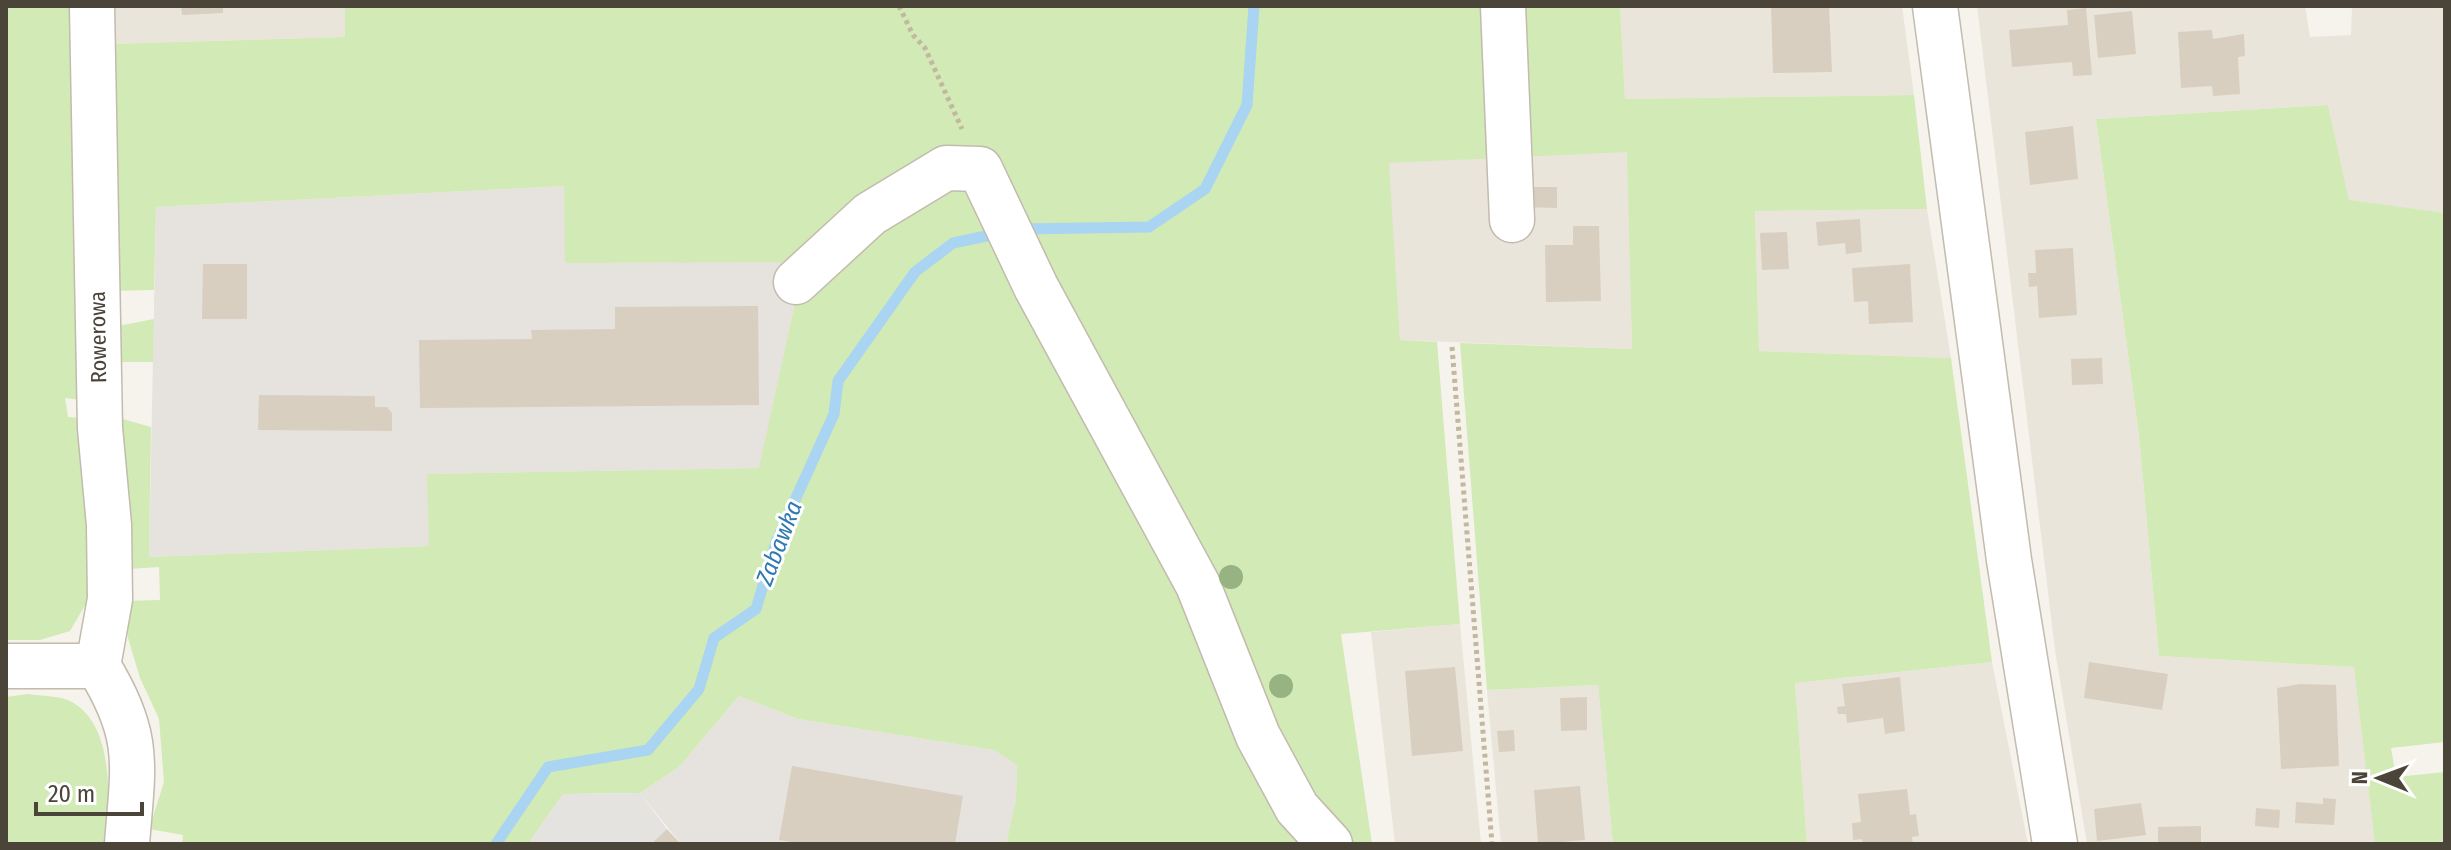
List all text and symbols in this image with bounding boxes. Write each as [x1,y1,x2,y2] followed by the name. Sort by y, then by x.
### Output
[84,291,112,383] street label: Rowerowa
[750,497,808,590] water label: Zabawka
[2339,738,2419,818] north arrow
[36,766,142,816] scale bar
[2346,771,2373,784] text: N
[48,780,95,808] text: 20 m

